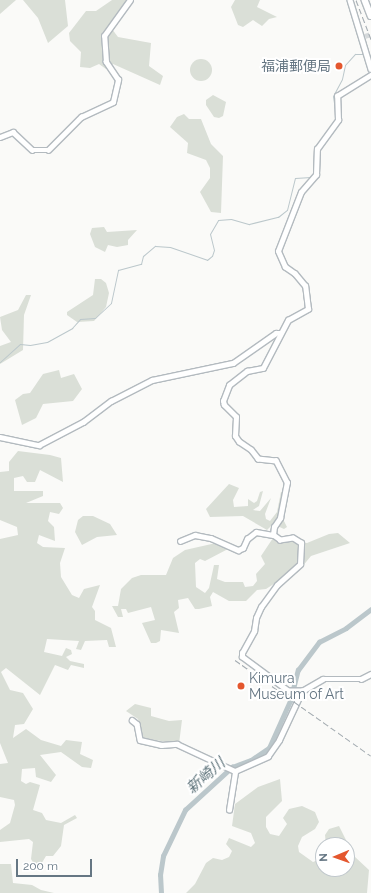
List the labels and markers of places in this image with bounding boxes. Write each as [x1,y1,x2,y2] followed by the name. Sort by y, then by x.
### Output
[261,58,331,74] place label: 福浦郵便局
[334,61,344,71] marker: 福浦郵便局
[249,670,345,702] place label: Kimura Museum of Art
[236,681,246,691] marker: Kimura Museum of Art

